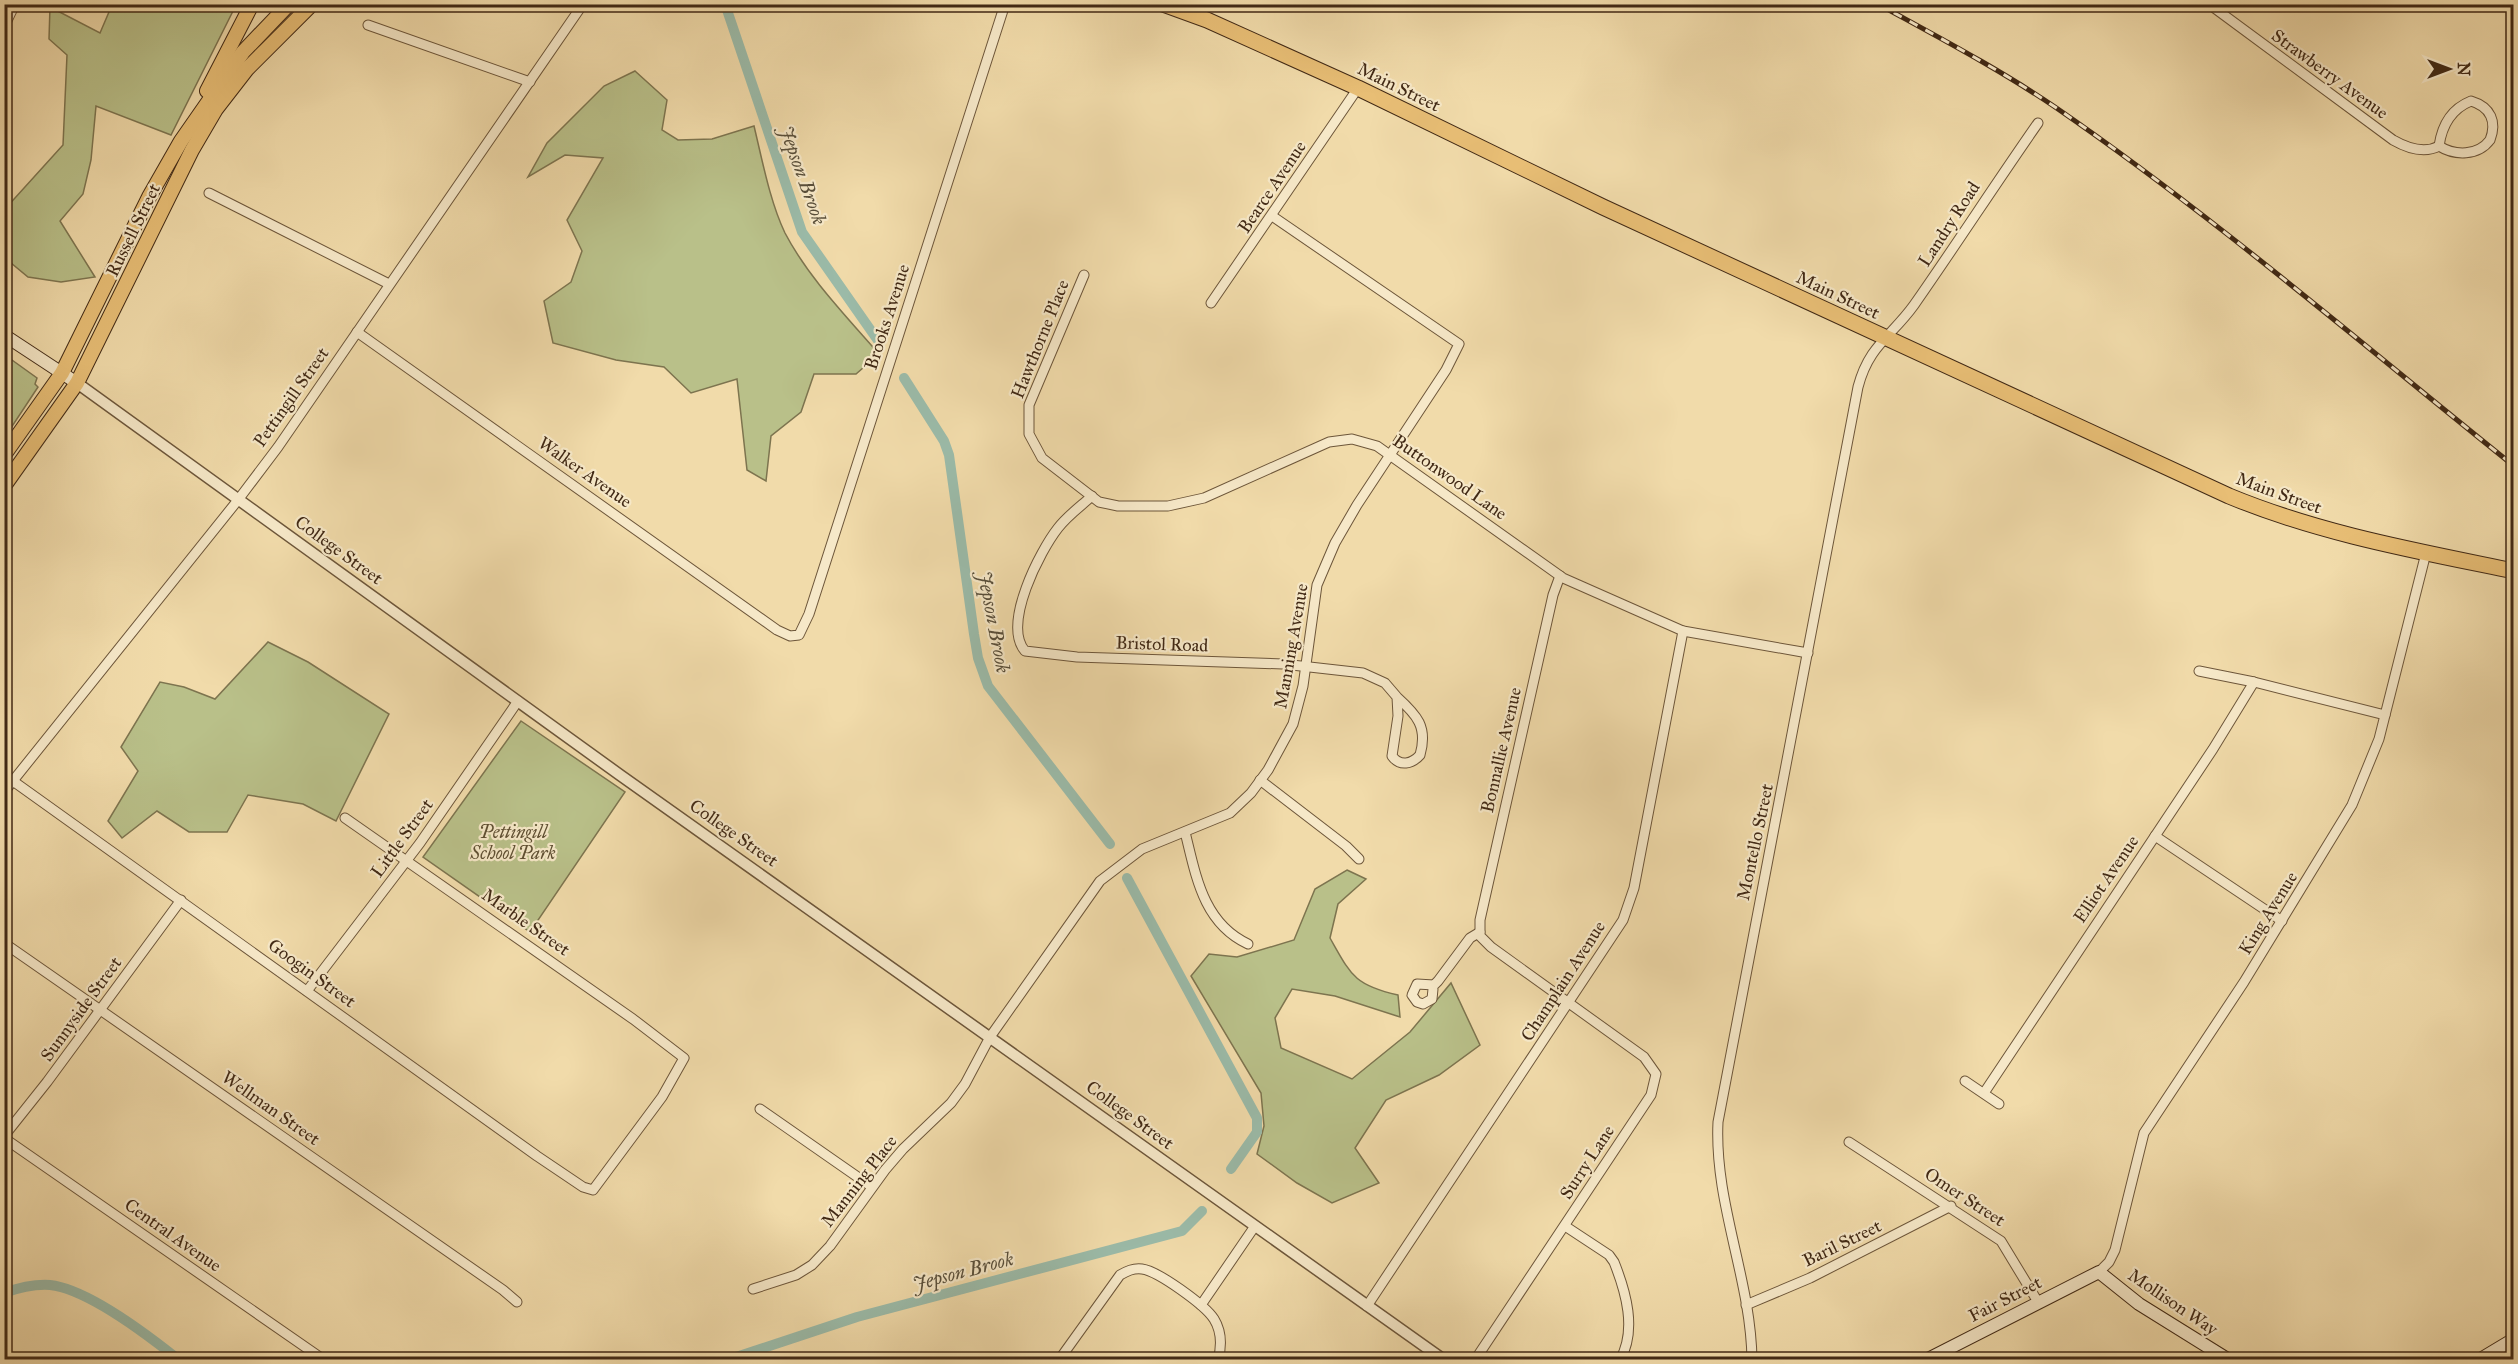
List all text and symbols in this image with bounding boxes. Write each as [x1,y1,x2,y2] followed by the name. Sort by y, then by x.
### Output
[2267,24,2393,124] street label: Strawberry Avenue
[2419,39,2479,99] north arrow
[1354,58,1445,117] street label: Main Street
[2454,62,2473,76] text: N
[773,121,832,228] water label: Jepson Brook
[1233,137,1311,237] street label: Bearce Avenue
[1913,177,1985,271] street label: Landry Road
[101,179,165,280] street label: Russell Street
[860,261,914,373] street label: Brooks Avenue
[1793,266,1884,324] street label: Main Street
[1006,276,1074,402] street label: Hawthorne Place
[249,342,335,452] street label: Pettingill Street
[1389,430,1511,524] street label: Buttonwood Lane
[534,432,636,512] street label: Walker Avenue
[2233,467,2325,519] street label: Main Street
[290,511,388,590] street label: College Street
[971,568,1016,675] water label: Jepson Brook
[1269,582,1314,710] street label: Manning Avenue
[1115,631,1209,657] street label: Bristol Road
[1476,685,1526,815] street label: Bonnallie Avenue
[1732,781,1778,902] street label: Montello Street
[366,794,438,882] street label: Little Street
[685,794,783,873] street label: College Street
[470,821,555,864] park label: Pettingill School Park
[2069,831,2143,927] street label: Elliot Avenue
[2234,867,2303,959] street label: King Avenue
[478,884,575,961] street label: Marble Street
[1516,917,1610,1045] street label: Champlain Avenue
[263,934,361,1013] street label: Googin Street
[36,952,127,1066] street label: Sunnyside Street
[218,1066,325,1150] street label: Wellman Street
[1081,1076,1179,1155] street label: College Street
[1555,1121,1619,1203] street label: Surry Lane
[816,1131,902,1232] street label: Manning Place
[1921,1163,2010,1232] street label: Omer Street
[120,1194,226,1276] street label: Central Avenue
[1799,1214,1885,1271] street label: Baril Street
[909,1246,1016,1297] water label: Jepson Brook
[2124,1264,2223,1340] street label: Mollison Way
[1965,1271,2046,1327] street label: Fair Street

